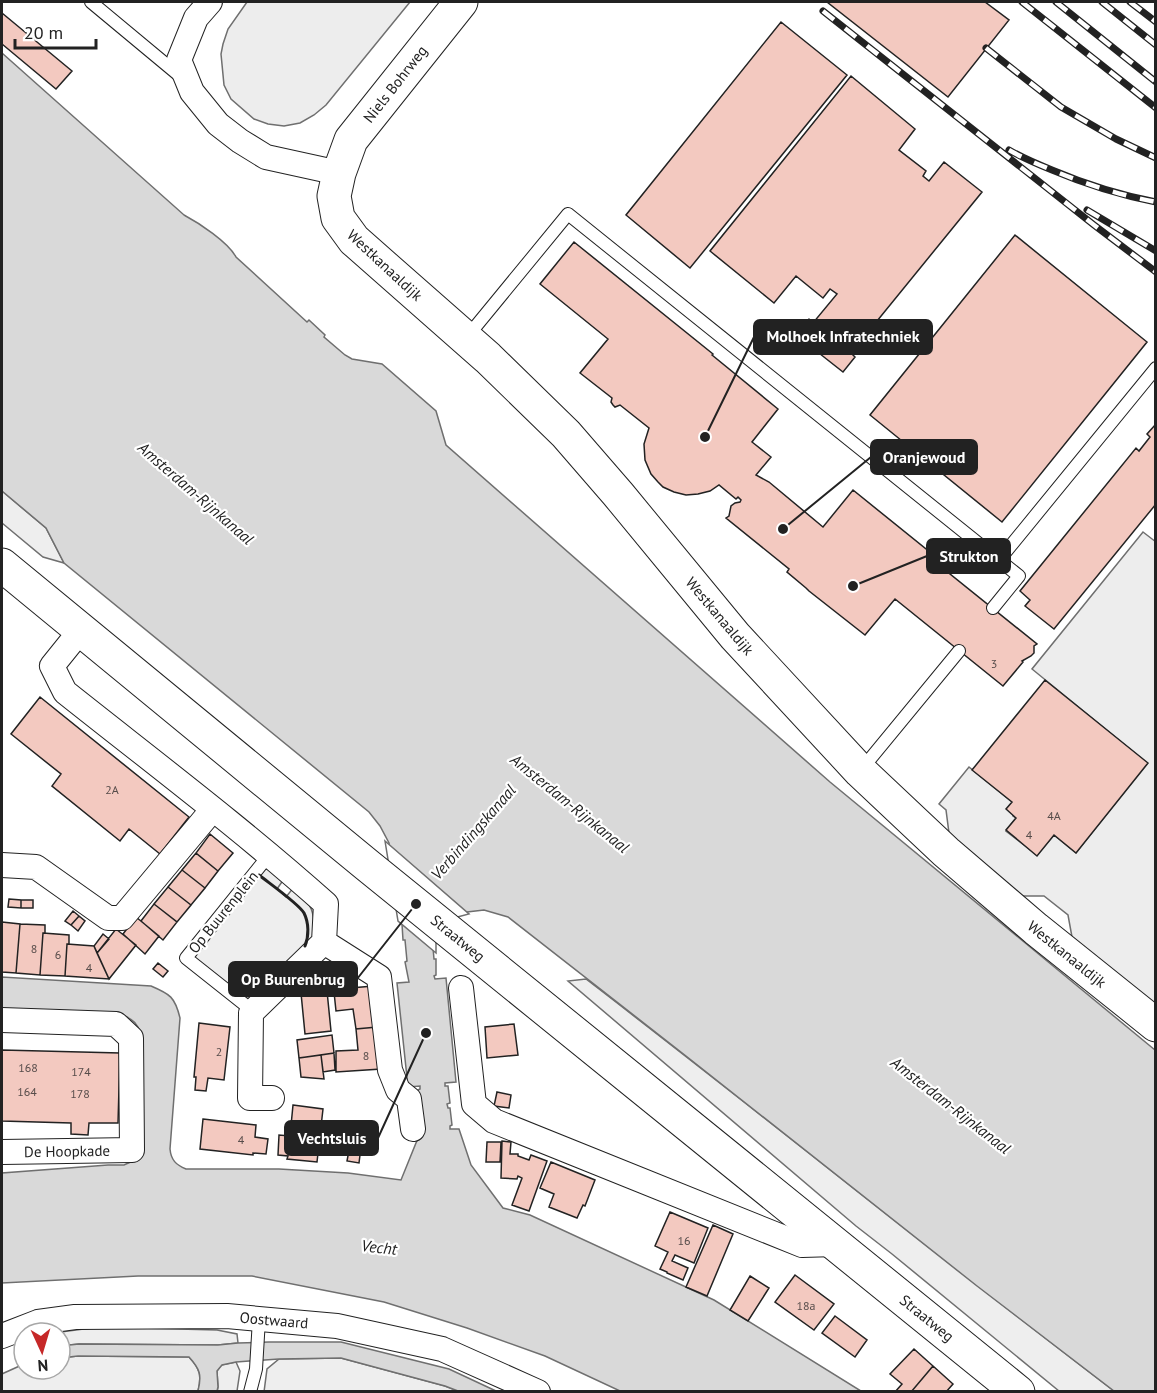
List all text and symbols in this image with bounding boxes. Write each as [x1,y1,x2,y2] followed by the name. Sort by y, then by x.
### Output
[15,12,96,50] scale bar
[24,21,63,44] text: 20 m
[359,42,431,126] street label: Niels Bohrweg
[343,225,427,305] street label: Westkanaaldijk
[754,320,932,354] callout: Molhoek Infratechniek
[766,326,920,346] text: Molhoek Infratechniek
[133,437,258,549] water label: Amsterdam-Rijnkanaal
[871,440,977,474] callout: Oranjewoud
[883,447,965,467] text: Oranjewoud
[927,539,1010,573] callout: Strukton
[940,546,998,566] text: Strukton
[682,573,759,660] street label: Westkanaaldijk
[991,656,997,671] house number: 3
[506,748,634,857] water label: Amsterdam-Rijnkanaal
[426,780,520,884] water label: Verbindingskanaal
[105,782,119,797] house number: 2A
[1047,808,1061,823] house number: 4A
[1026,827,1033,842] house number: 4
[184,867,262,957] street label: Op Buurenplein
[427,910,489,966] street label: Straatweg
[1024,916,1111,992] street label: Westkanaaldijk
[31,941,37,956] house number: 8
[55,947,61,962] house number: 6
[86,960,93,975] house number: 4
[229,962,357,996] callout: Op Buurenbrug
[241,969,345,989] text: Op Buurenbrug
[216,1044,222,1059] house number: 2
[363,1048,369,1063] house number: 8
[886,1051,1016,1159] water label: Amsterdam-Rijnkanaal
[18,1060,38,1075] house number: 168
[71,1064,91,1079] house number: 174
[17,1084,37,1099] house number: 164
[70,1086,90,1101] house number: 178
[285,1121,378,1155] callout: Vechtsluis
[297,1128,367,1148] text: Vechtsluis
[238,1132,245,1147] house number: 4
[24,1141,110,1161] street label: De Hoopkade
[677,1233,691,1248] house number: 16
[360,1235,399,1259] water label: Vecht
[896,1290,958,1346] street label: Straatweg
[796,1298,816,1313] house number: 18a
[239,1308,309,1332] street label: Oostwaard
[12,1321,72,1381] north arrow
[37,1356,49,1376] text: N

